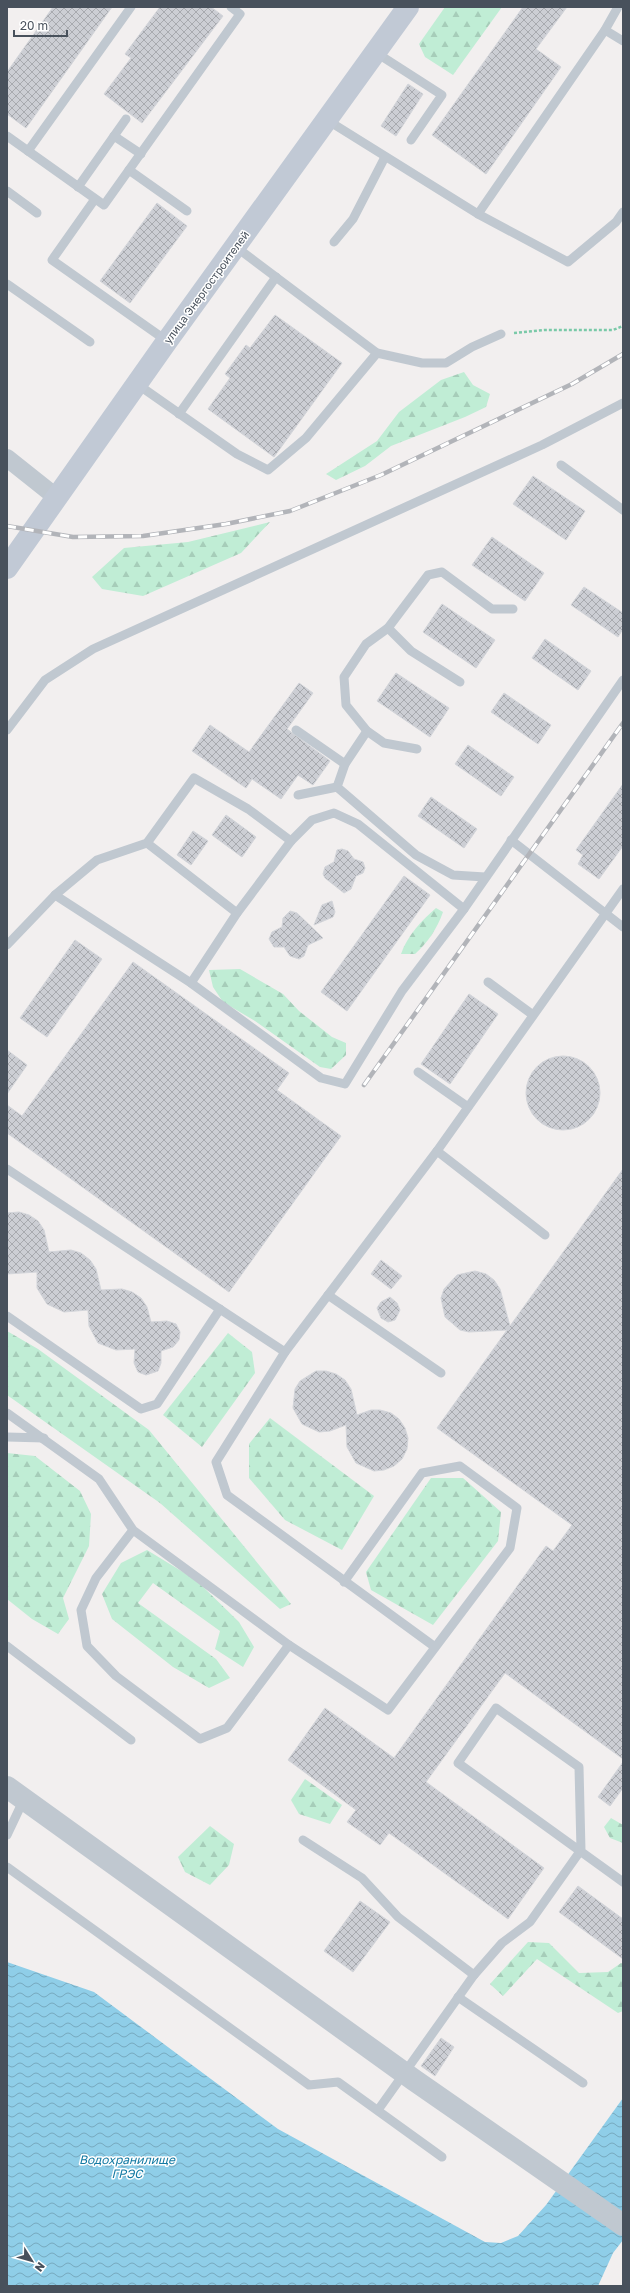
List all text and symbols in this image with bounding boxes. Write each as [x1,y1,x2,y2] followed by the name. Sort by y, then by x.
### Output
[14,12,67,38] scale bar
[20,18,48,33] text: 20 m
[161,228,251,346] street label: улица Энергостроителей
[79,2152,176,2181] water label: Водохранилище ГРЭС
[12,2241,52,2281] north arrow
[33,2260,48,2275] text: N

